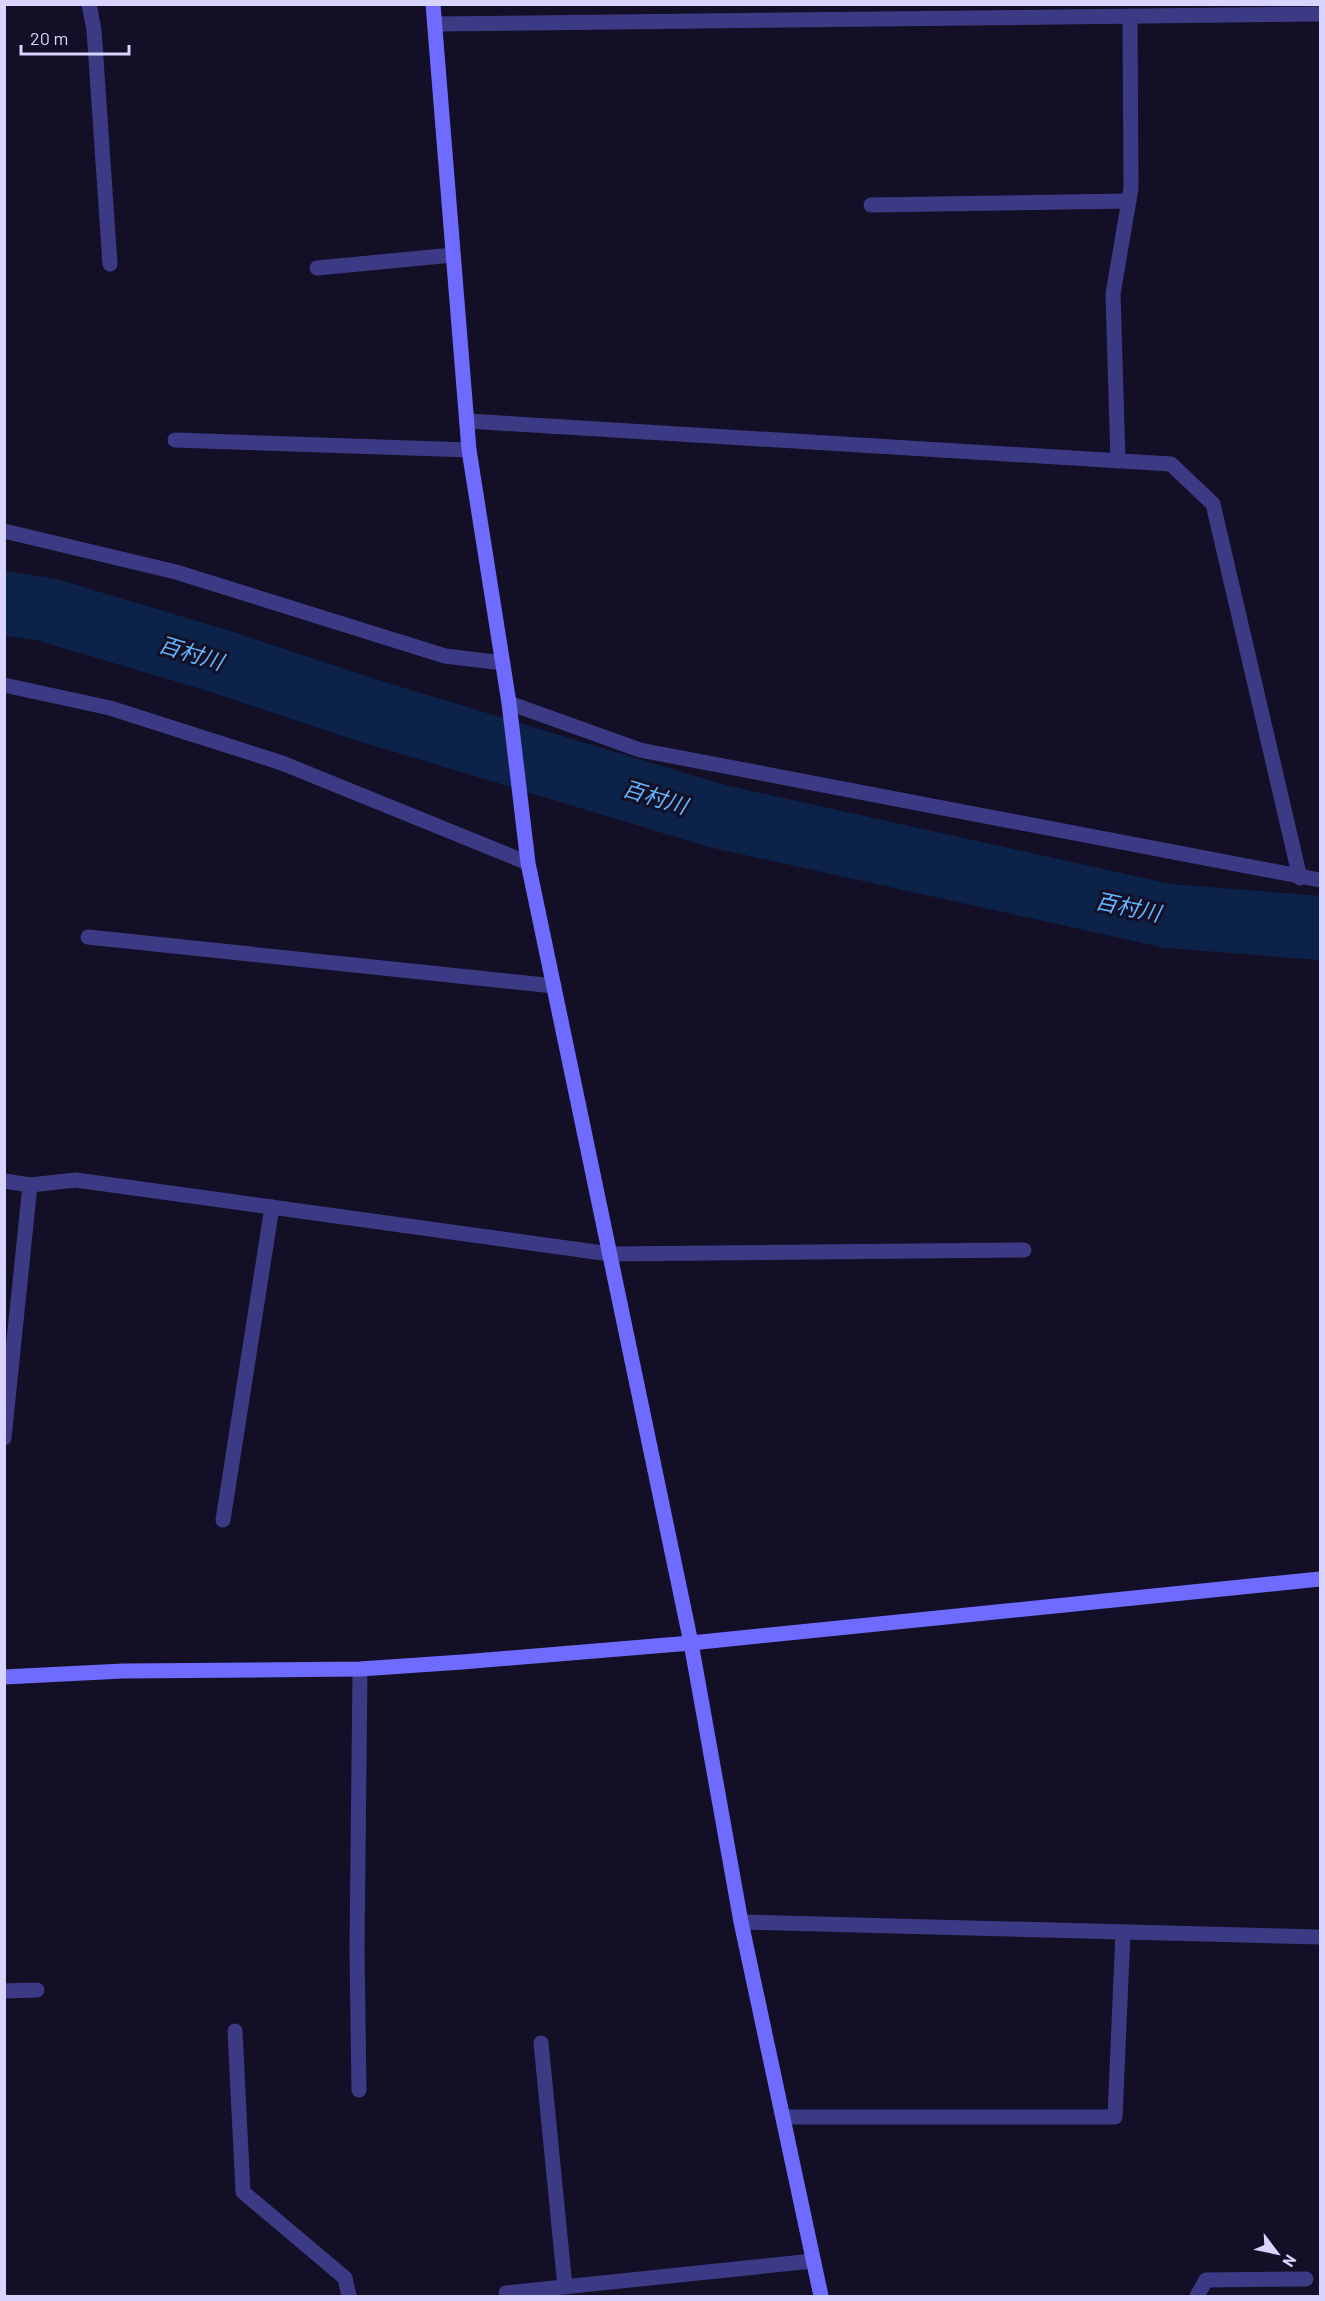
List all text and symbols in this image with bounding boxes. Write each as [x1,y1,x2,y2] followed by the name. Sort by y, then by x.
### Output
[21,18,129,56] scale bar
[30,27,68,49] text: 20 m
[156,630,229,675] water label: 百村川
[620,774,693,819] water label: 百村川
[1093,886,1165,926] water label: 百村川
[1247,2223,1307,2283] north arrow
[1279,2252,1301,2271] text: N

